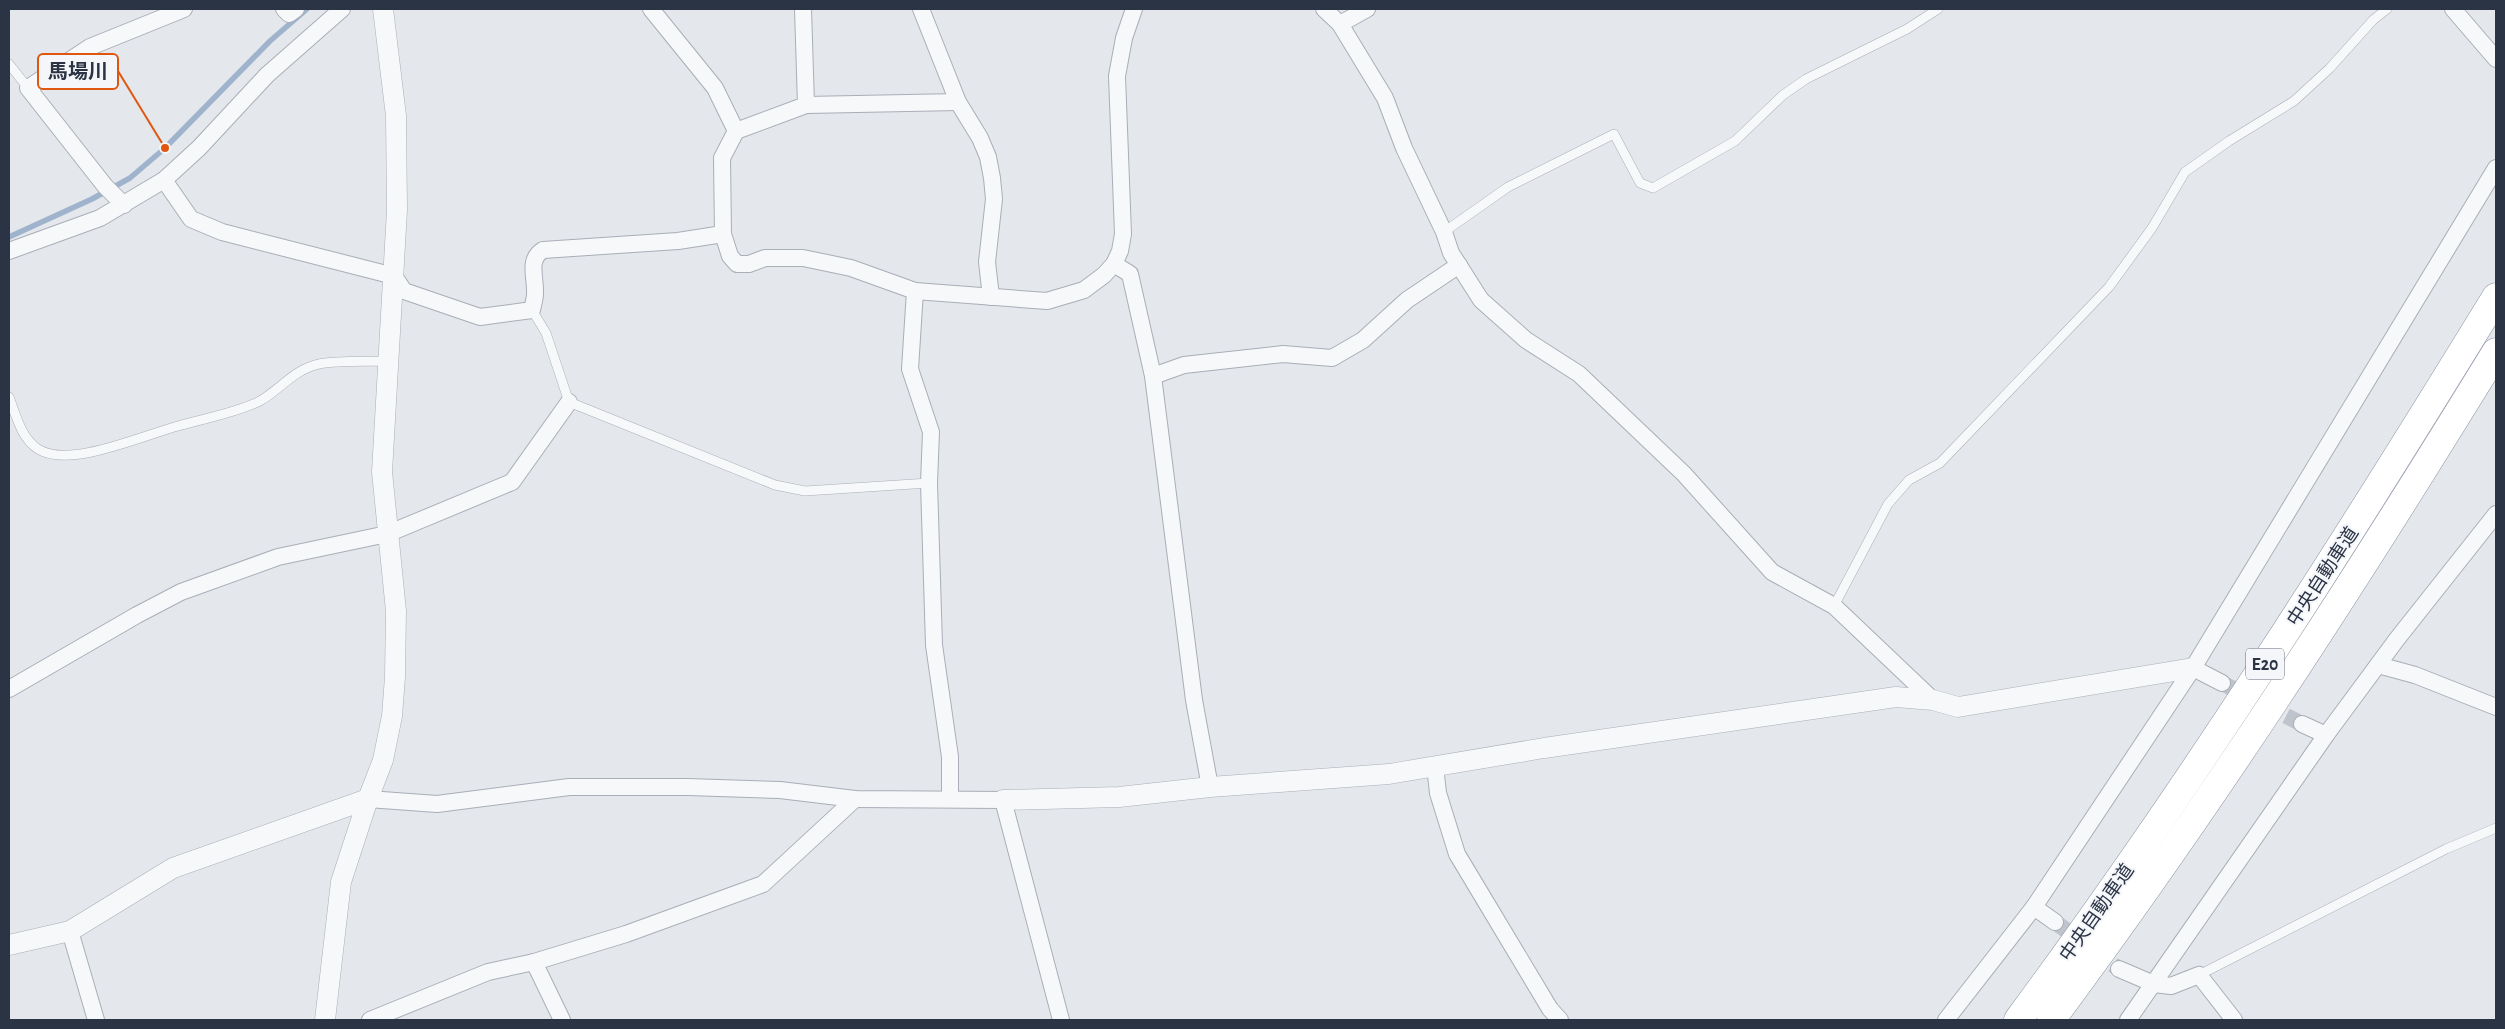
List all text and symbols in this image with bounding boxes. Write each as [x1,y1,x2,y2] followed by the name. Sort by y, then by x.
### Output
[38,54,118,89] callout: 馬場川
[48,61,108,82] text: 馬場川
[2283,523,2362,630] street label: 中央自動車道
[2246,649,2284,680] road number: E20
[2056,860,2138,965] street label: 中央自動車道

